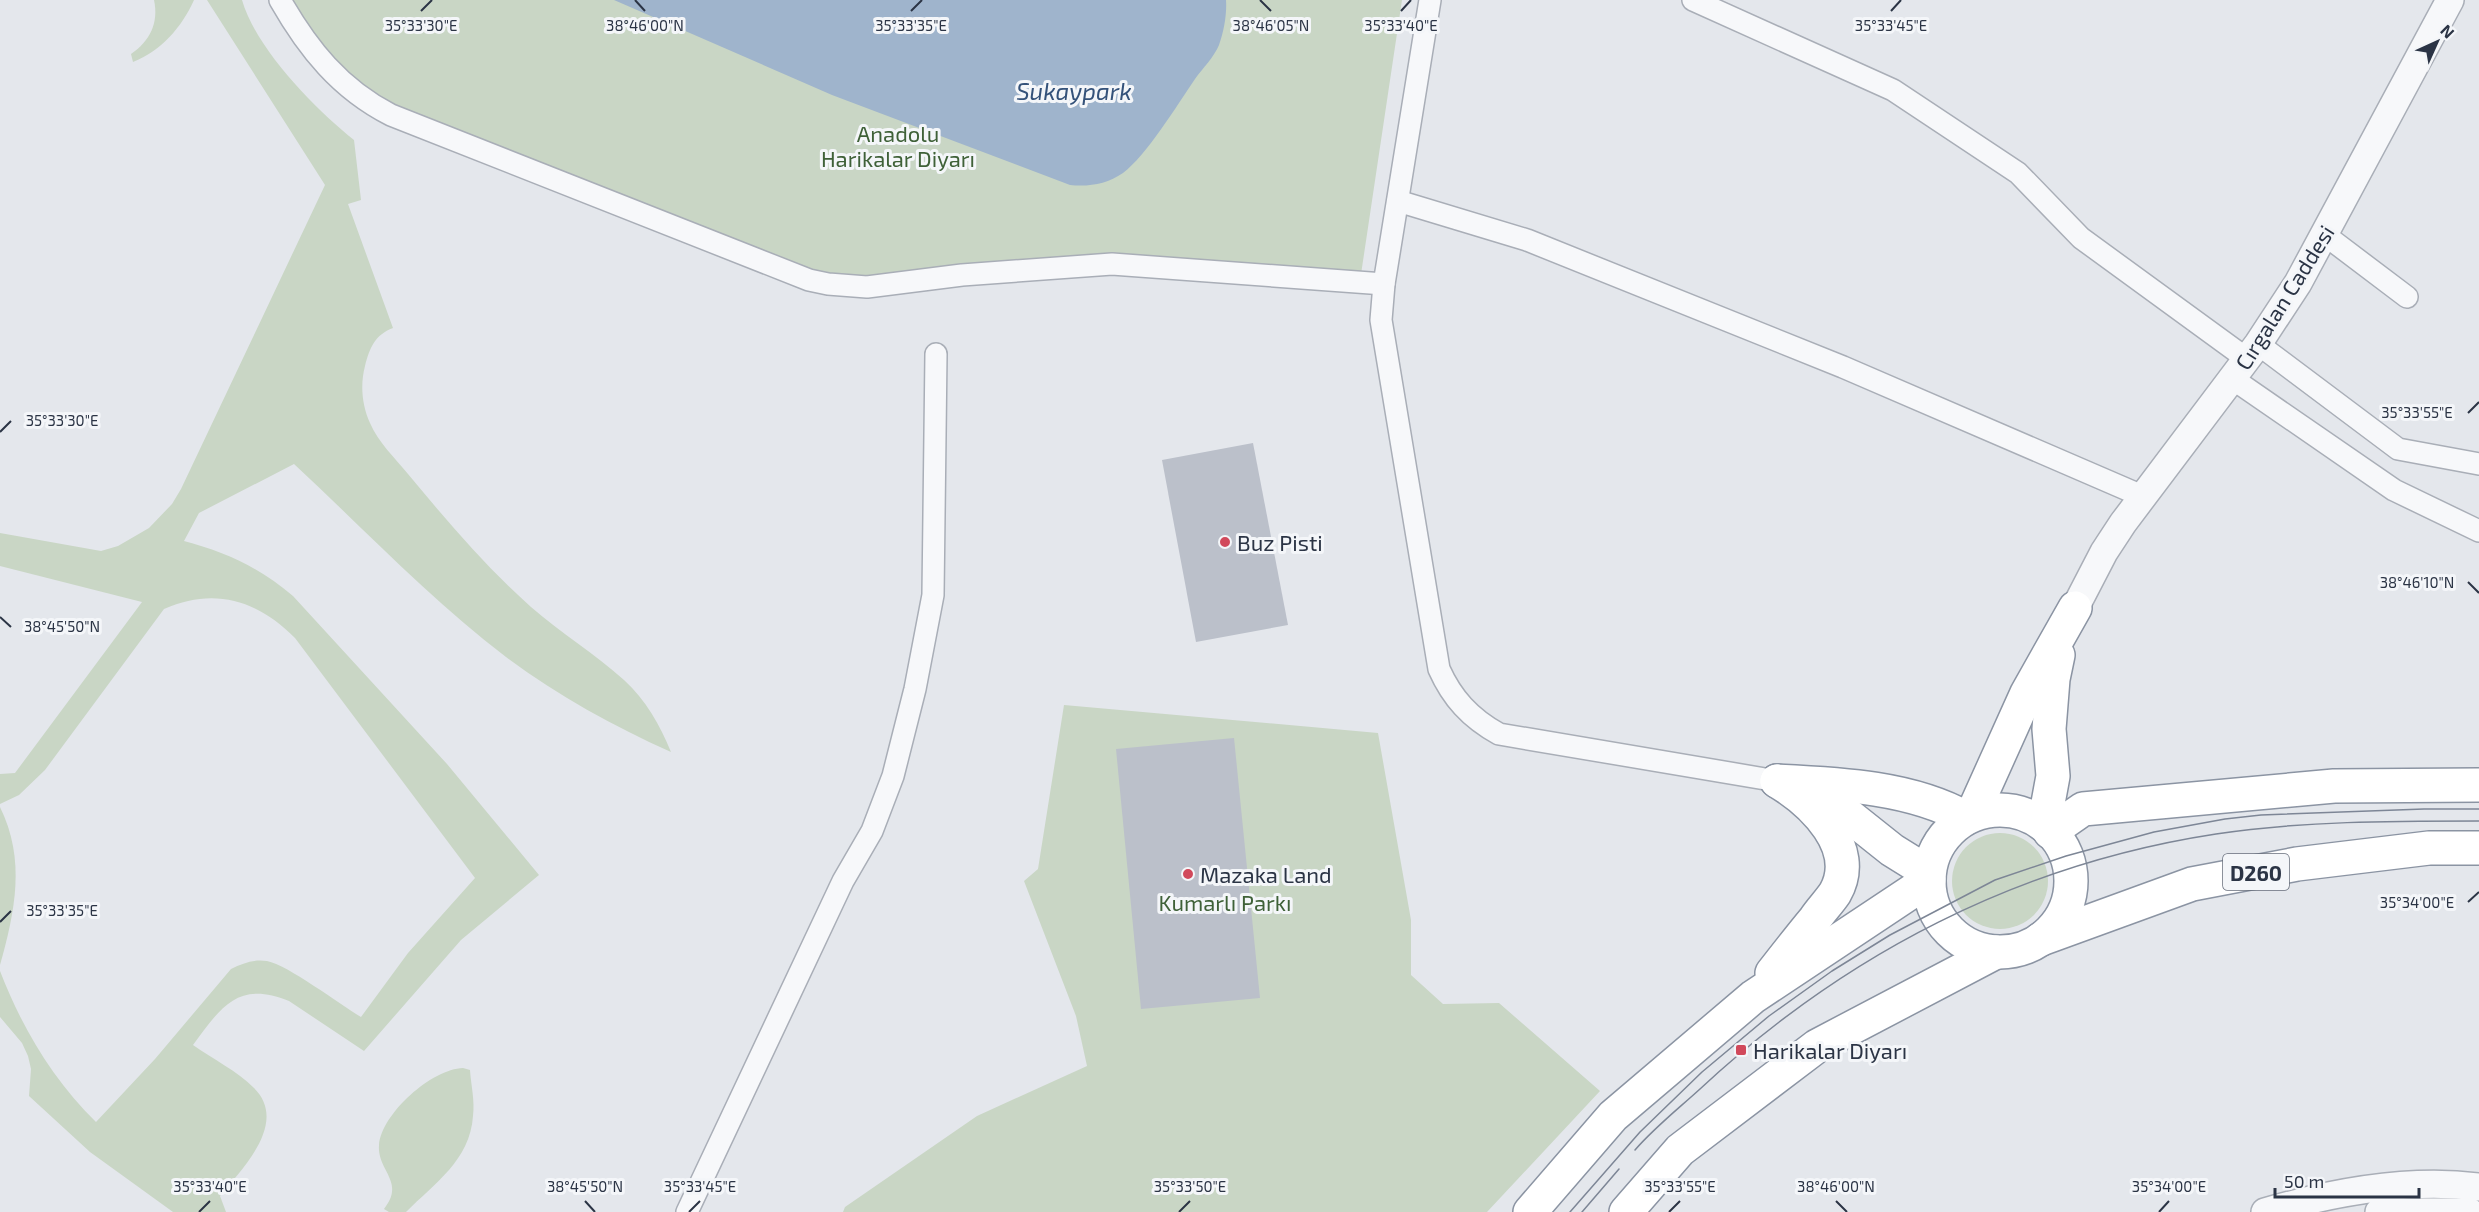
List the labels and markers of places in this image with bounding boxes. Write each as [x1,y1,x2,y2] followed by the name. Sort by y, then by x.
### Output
[1237,529,1323,555] place label: Buz Pisti
[1218,535,1232,549] marker: Buz Pisti
[1200,861,1332,887] place label: Mazaka Land
[1181,867,1195,881] marker: Mazaka Land
[1753,1037,1907,1063] place label: Harikalar Diyarı
[1734,1043,1748,1057] marker: Harikalar Diyarı

